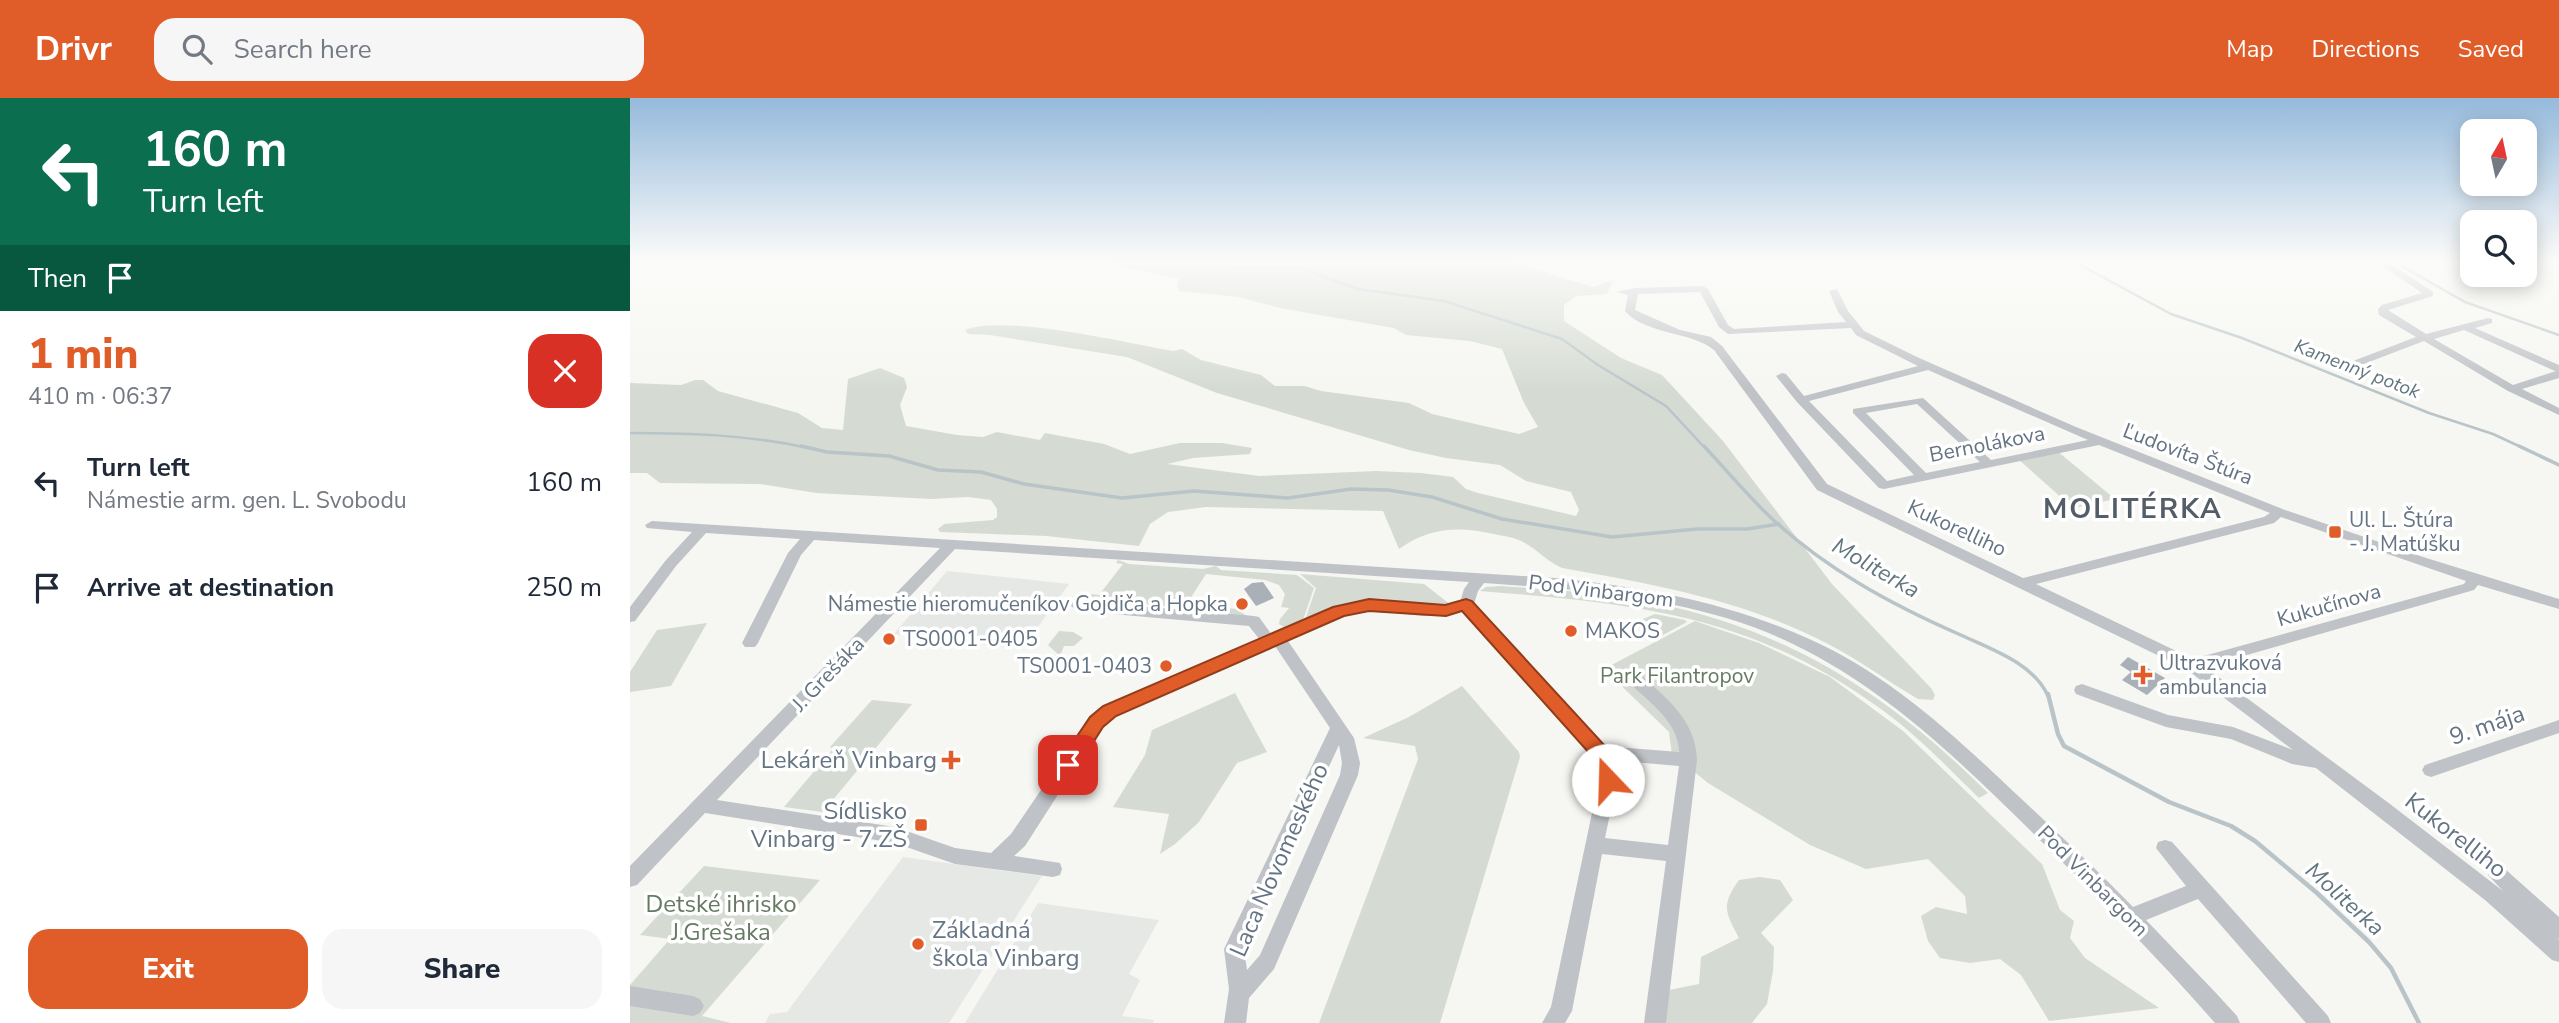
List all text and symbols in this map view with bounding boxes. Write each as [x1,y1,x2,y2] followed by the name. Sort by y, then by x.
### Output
[154,18,644,81] search box
[35,27,112,72] text: Drivr
[178,30,216,68] icon: search
[234,32,372,67] text: Search here
[2226,33,2273,65] text: Map
[2311,33,2420,65] text: Directions
[2458,33,2524,65] text: Saved
[143,116,287,183] text: 160 m
[2460,119,2538,196] north arrow
[2460,119,2537,287] map controls
[28,126,119,217] icon: left
[143,180,263,223] text: Turn left
[2460,210,2537,287] button: search
[101,259,139,297] icon: arrive
[28,261,87,296] text: Then
[28,326,138,383] text: 1 min
[2290,333,2424,405] water label: Kamenný potok
[528,334,602,408] button: close
[28,381,173,412] text: 410 m · 06:37
[2119,416,2257,492] street label: Ľudovíta Štúra
[1927,419,2047,469] street label: Bernolákova
[87,450,190,485] text: Turn left
[28,464,66,502] icon: left
[526,465,602,500] text: 160 m
[87,485,407,516] text: Námestie arm. gen. L. Svobodu
[2043,490,2223,528] district label: MOLITÉRKA
[1903,493,2011,563] street label: Kukorelliho
[2349,506,2461,558] place label: Ul. L. Štúra - J. Matúšku
[2327,524,2343,540] marker: Ul. L. Štúra - J. Matúšku
[1826,530,1926,606] water label: Moliterka
[1527,568,1675,614] street label: Pod Vinbargom
[28,569,66,607] icon: arrive
[87,570,334,605] text: Arrive at destination
[526,570,602,605] text: 250 m
[2274,577,2384,633] street label: Kukučínova
[828,590,1228,618] place label: Námestie hieromučeníkov Gojdiča a Hopka
[1234,596,1250,612] marker: Námestie hieromučeníkov Gojdiča a Hopka
[1585,617,1660,645] place label: MAKOS
[1563,623,1579,639] marker: MAKOS
[903,625,1038,653] place label: TS0001-0405
[785,631,870,718] street label: J. Grešáka
[881,631,897,647] marker: TS0001-0405
[2159,649,2282,701] place label: Ultrazvuková ambulancia
[1017,652,1152,680] place label: TS0001-0403
[1158,658,1174,674] marker: TS0001-0403
[1600,662,1754,690] park label: Park Filantropov
[2133,665,2153,685] marker: Ultrazvuková ambulancia
[2445,697,2529,753] street label: 9. mája
[1038,735,1098,795] pin
[1571,743,1645,817] position arrow
[761,744,937,776] place label: Lekáreň Vinbarg
[1049,746,1087,784] icon: arrive
[943,752,959,768] marker: Lekáreň Vinbarg
[1222,758,1336,962] street label: Laca Novomeského
[2398,785,2514,885] street label: Kukorelliho
[750,795,907,855] place label: Sídlisko Vinbarg - 7.ZŠ
[913,817,929,833] marker: Sídlisko Vinbarg - 7.ZŠ
[2031,819,2155,943] street label: Pod Vinbargom
[2299,855,2391,943] water label: Moliterka
[645,888,797,948] park label: Detské ihrisko J.Grešaka
[932,914,1080,974] place label: Základná škola Vinbarg
[28,929,308,1009] button: Exit
[322,929,602,1009] button: Share
[910,936,926,952] marker: Základná škola Vinbarg

